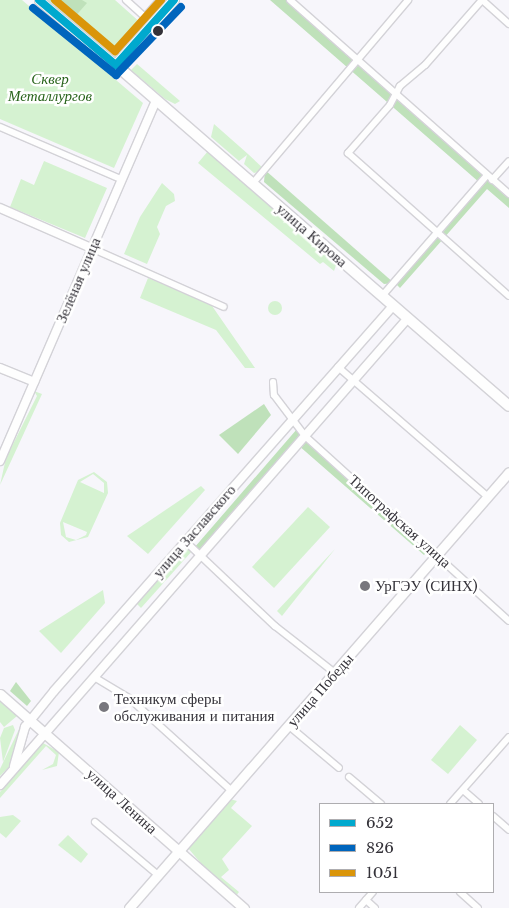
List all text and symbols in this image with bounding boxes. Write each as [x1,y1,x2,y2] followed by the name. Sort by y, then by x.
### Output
[153,26,163,36] unlabelled marker
[8,69,92,104] park label: Сквер Металлургов
[273,199,351,271] street label: улица Кирова
[52,234,104,326] street label: Зелёная улица
[345,470,455,572] street label: Типографская улица
[149,481,239,581] street label: улица Заславского
[375,577,478,595] place label: УрГЭУ (СИНХ)
[359,580,371,592] marker: УрГЭУ (СИНХ)
[283,650,357,730] street label: улица Победы
[114,689,275,724] place label: Техникум сферы обслуживания и питания
[98,701,110,713] marker: Техникум сферы обслуживания и питания
[83,765,161,837] street label: улица Ленина
[319,803,494,893] legend
[366,813,393,832] text: 652
[366,838,394,857] text: 826
[366,863,399,882] text: 1051

